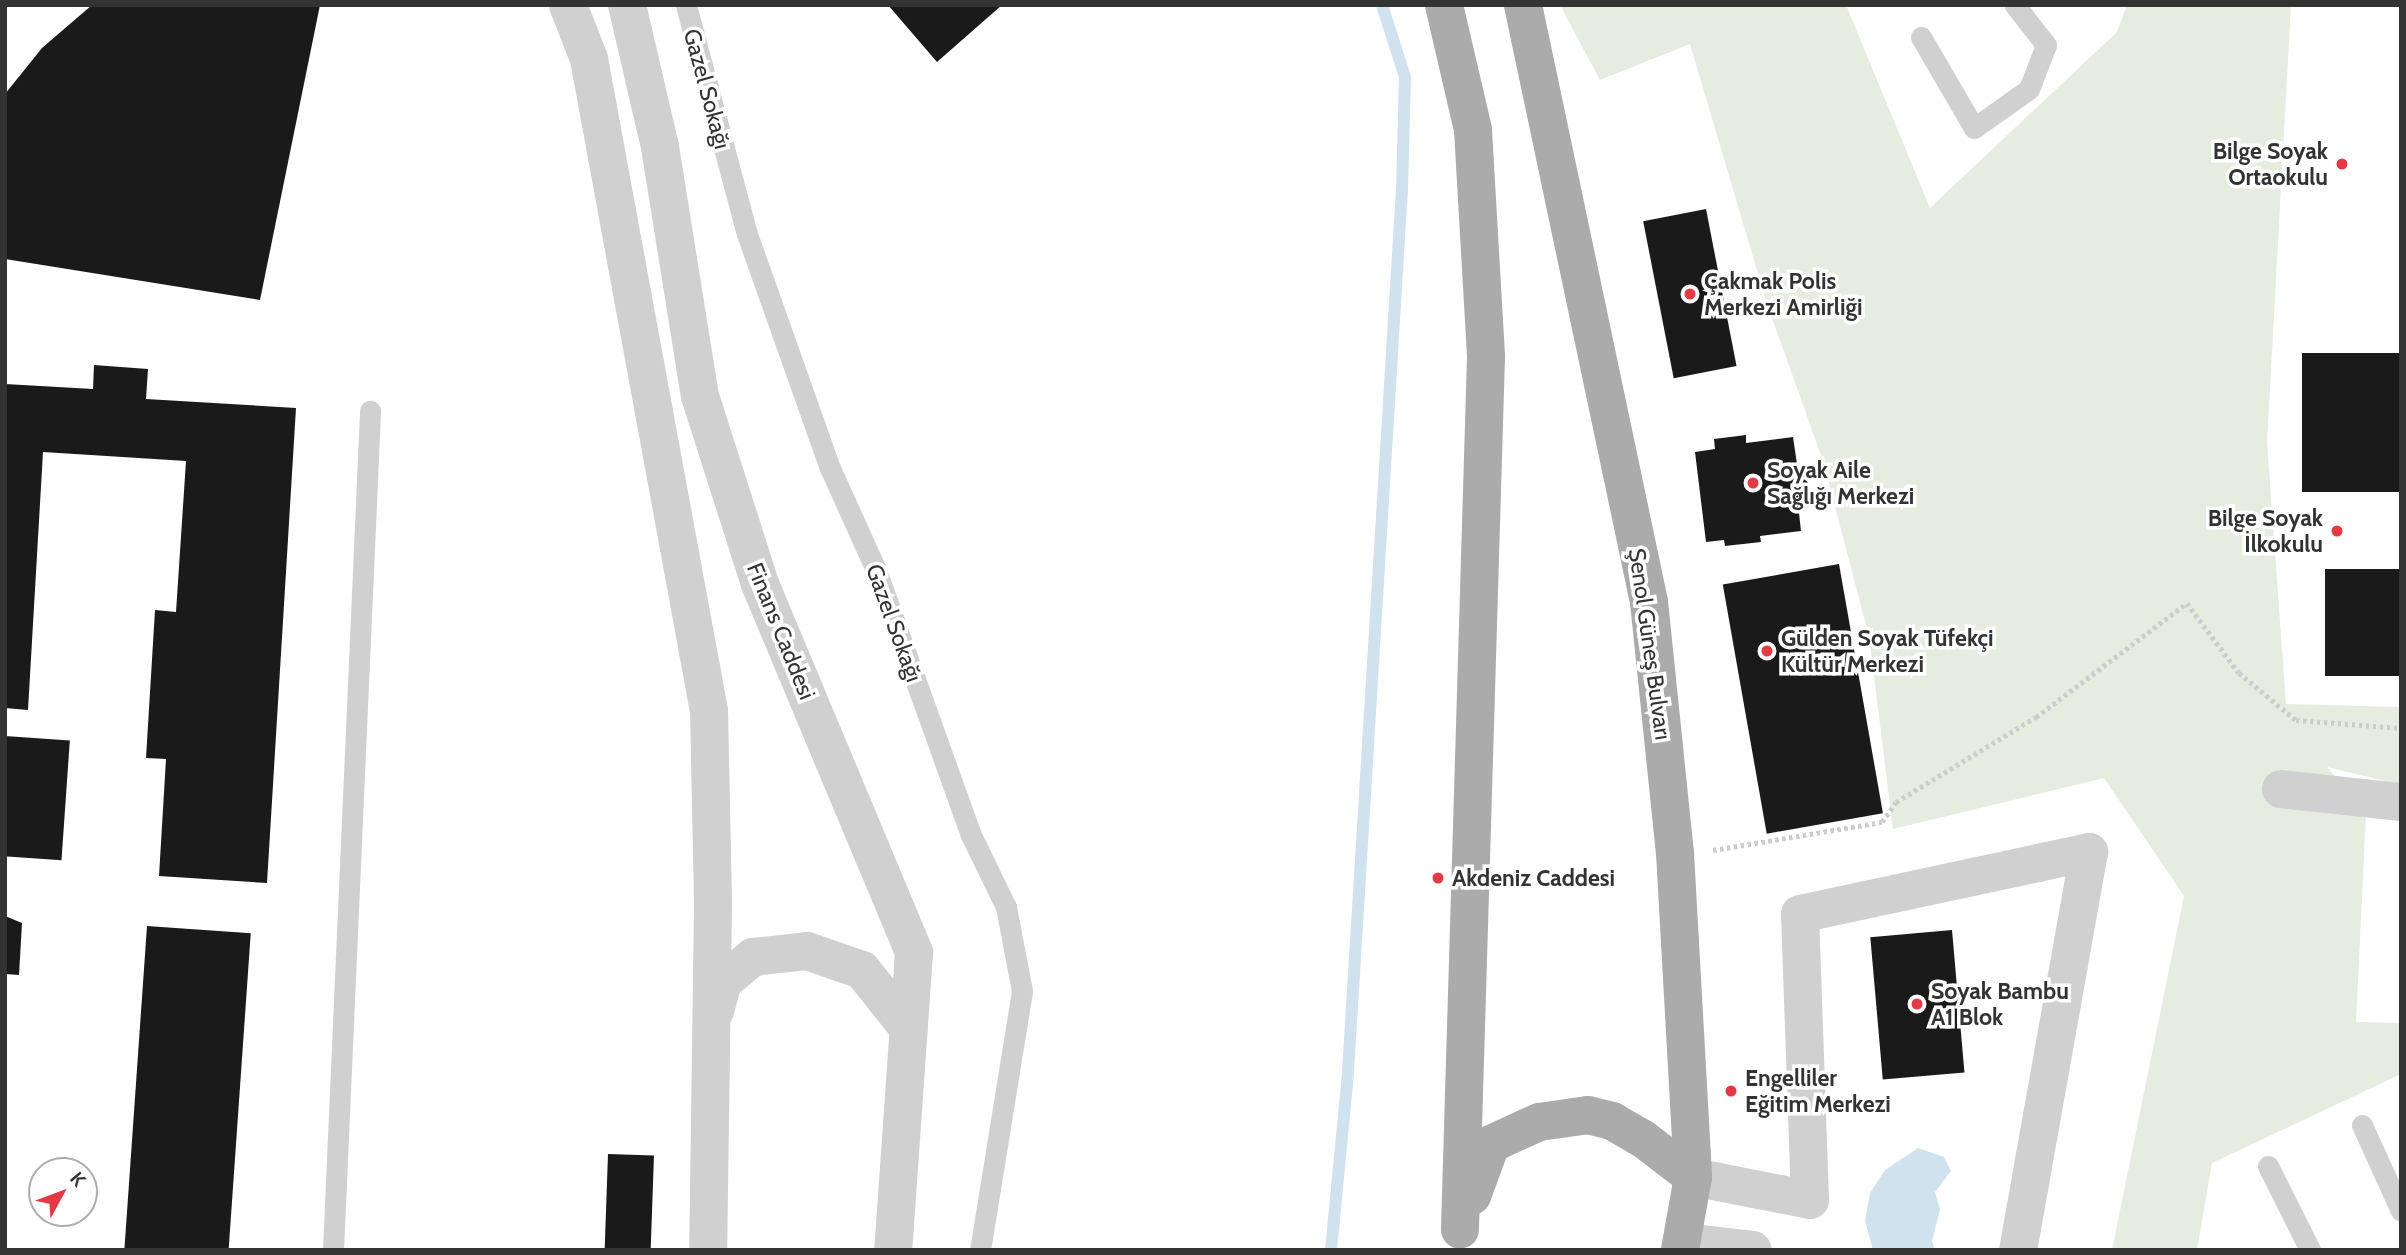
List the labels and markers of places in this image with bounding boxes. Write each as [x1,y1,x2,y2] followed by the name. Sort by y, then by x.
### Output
[2213,137,2328,191] place label: Bilge Soyak Ortaokulu
[2334,156,2350,172] marker: Bilge Soyak Ortaokulu
[1704,267,1862,321] place label: Çakmak Polis Merkezi Amirliği
[1682,286,1698,302] marker: Çakmak Polis Merkezi Amirliği
[1767,456,1914,510] place label: Soyak Aile Sağlığı Merkezi
[1745,475,1761,491] marker: Soyak Aile Sağlığı Merkezi
[2208,504,2323,558] place label: Bilge Soyak İlkokulu
[2329,523,2345,539] marker: Bilge Soyak İlkokulu
[1781,624,1994,678] place label: Gülden Soyak Tüfekçi Kültür Merkezi
[1759,643,1775,659] marker: Gülden Soyak Tüfekçi Kültür Merkezi
[1452,864,1615,892] place label: Akdeniz Caddesi
[1430,870,1446,886] marker: Akdeniz Caddesi
[1931,977,2069,1031] place label: Soyak Bambu A1 Blok
[1909,996,1925,1012] marker: Soyak Bambu A1 Blok
[1745,1064,1891,1118] place label: Engelliler Eğitim Merkezi
[1723,1083,1739,1099] marker: Engelliler Eğitim Merkezi

